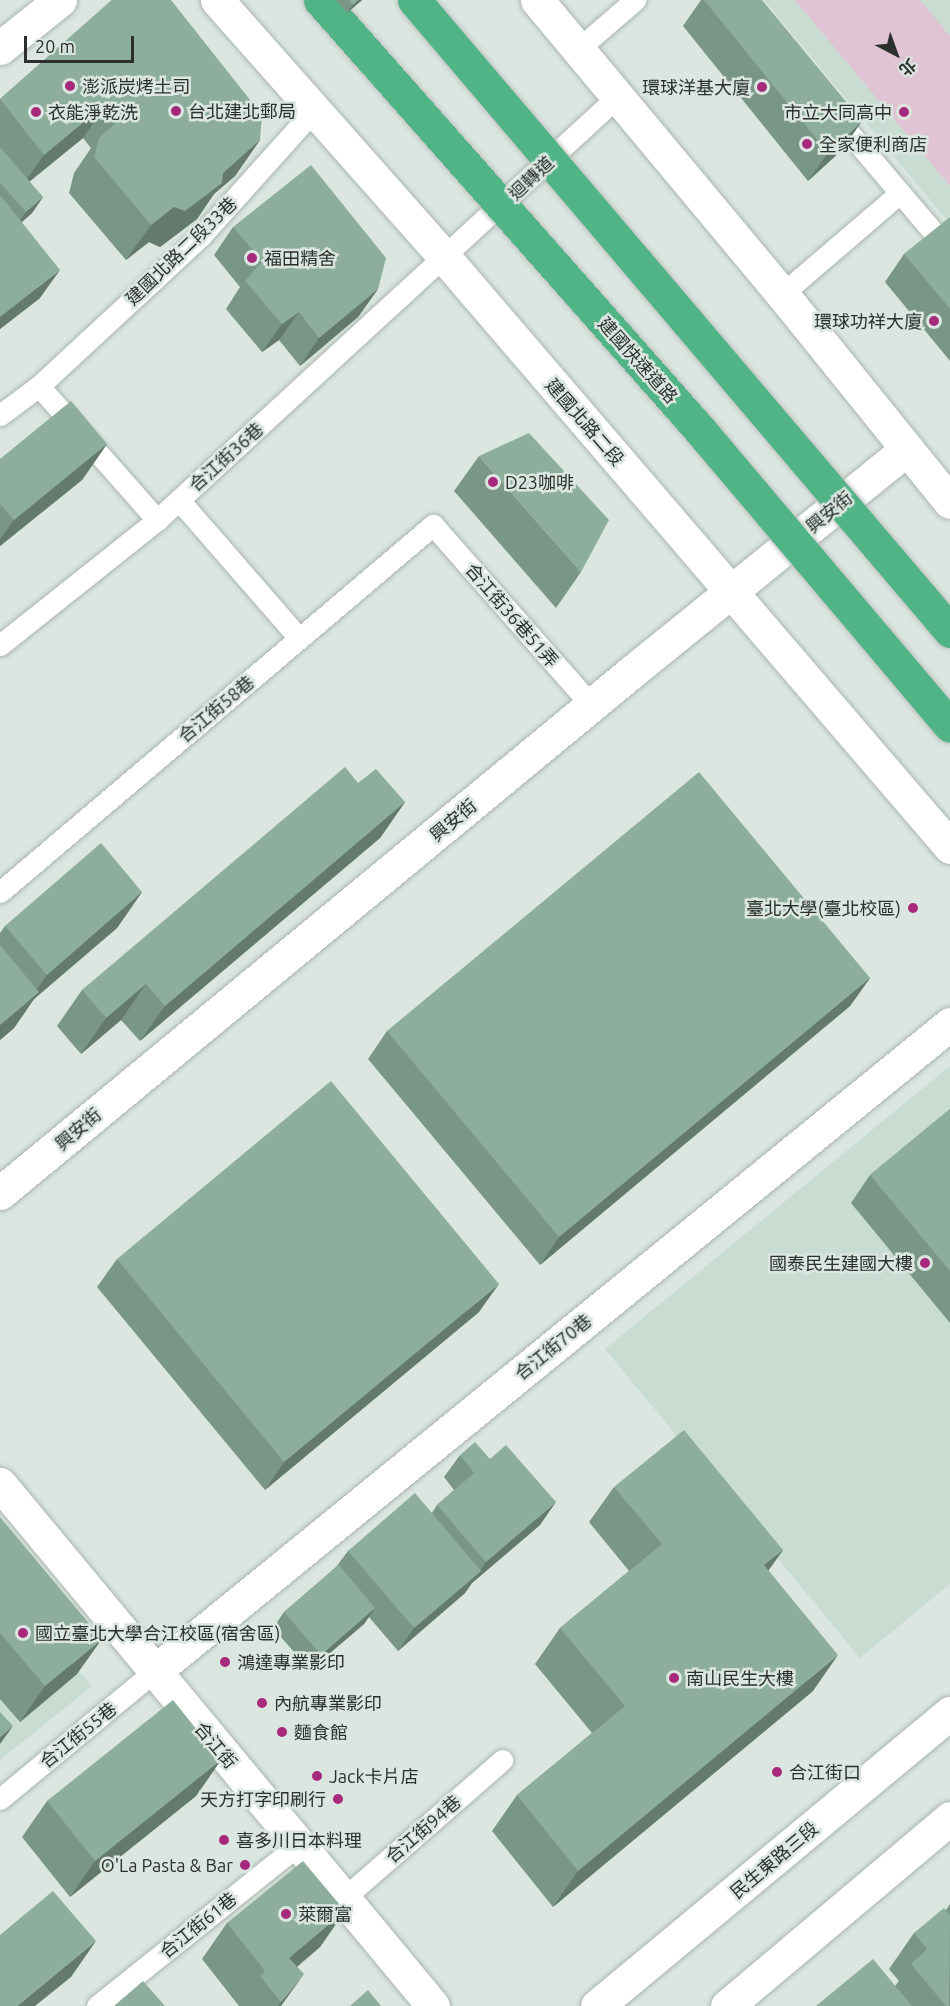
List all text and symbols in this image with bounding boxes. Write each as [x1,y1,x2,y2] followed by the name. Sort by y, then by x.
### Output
[27,24,136,62] scale bar
[866,24,926,84] north arrow
[35,36,75,56] text: 20 m
[896,56,920,80] text: 北
[82,75,190,97] place label: 澎派炭烤土司
[642,76,750,98] place label: 環球洋基大廈
[63,79,77,93] marker: 澎派炭烤土司
[755,80,769,94] marker: 環球洋基大廈
[188,100,296,122] place label: 台北建北郵局
[48,101,138,123] place label: 衣能淨乾洗
[784,101,892,123] place label: 市立大同高中
[169,104,183,118] marker: 台北建北郵局
[29,105,43,119] marker: 衣能淨乾洗
[897,105,911,119] marker: 市立大同高中
[819,133,927,155] place label: 全家便利商店
[800,137,814,151] marker: 全家便利商店
[504,152,558,204] street label: 迴轉道
[121,192,241,310] street label: 建國北路二段33巷
[264,247,336,269] place label: 福田精舍
[245,251,259,265] marker: 福田精舍
[814,310,922,332] place label: 環球功祥大廈
[594,313,682,407] street label: 建國快速道路
[927,314,941,328] marker: 環球功祥大廈
[541,374,629,470] street label: 建國北路二段
[184,418,268,496] street label: 合江街36巷
[505,471,574,493] place label: D23咖啡
[486,475,500,489] marker: D23咖啡
[801,487,857,537] street label: 興安街
[461,559,563,671] street label: 合江街36巷51弄
[174,671,258,747] street label: 合江街58巷
[425,794,481,846] street label: 興安街
[746,897,901,919] place label: 臺北大學(臺北校區)
[906,901,920,915] marker: 臺北大學(臺北校區)
[50,1103,106,1155] street label: 興安街
[769,1252,913,1274] place label: 國泰民生建國大樓
[918,1256,932,1270] marker: 國泰民生建國大樓
[510,1310,596,1384] street label: 合江街70巷
[35,1622,280,1644] place label: 國立臺北大學合江校區(宿舍區)
[16,1626,30,1640] marker: 國立臺北大學合江校區(宿舍區)
[237,1651,345,1673] place label: 鴻達專業影印
[218,1655,232,1669] marker: 鴻達專業影印
[686,1667,794,1689] place label: 南山民生大樓
[667,1671,681,1685] marker: 南山民生大樓
[274,1692,382,1714] place label: 內航專業影印
[255,1696,269,1710] marker: 內航專業影印
[35,1698,121,1772] street label: 合江街55巷
[190,1717,242,1773] street label: 合江街
[294,1721,348,1743] place label: 麵食館
[275,1725,289,1739] marker: 麵食館
[789,1761,861,1783] place label: 合江街口
[329,1765,419,1787] place label: Jack卡片店
[770,1765,784,1779] marker: 合江街口
[310,1769,324,1783] marker: Jack卡片店
[200,1788,326,1810] place label: 天方打字印刷行
[381,1791,465,1867] street label: 合江街94巷
[331,1792,345,1806] marker: 天方打字印刷行
[726,1817,822,1903] street label: 民生東路三段
[236,1829,362,1851] place label: 喜多川日本料理
[217,1833,231,1847] marker: 喜多川日本料理
[101,1854,233,1876] place label: O'La Pasta & Bar
[238,1858,252,1872] marker: O'La Pasta & Bar
[155,1888,241,1962] street label: 合江街61巷
[298,1903,352,1925] place label: 萊爾富
[279,1907,293,1921] marker: 萊爾富

